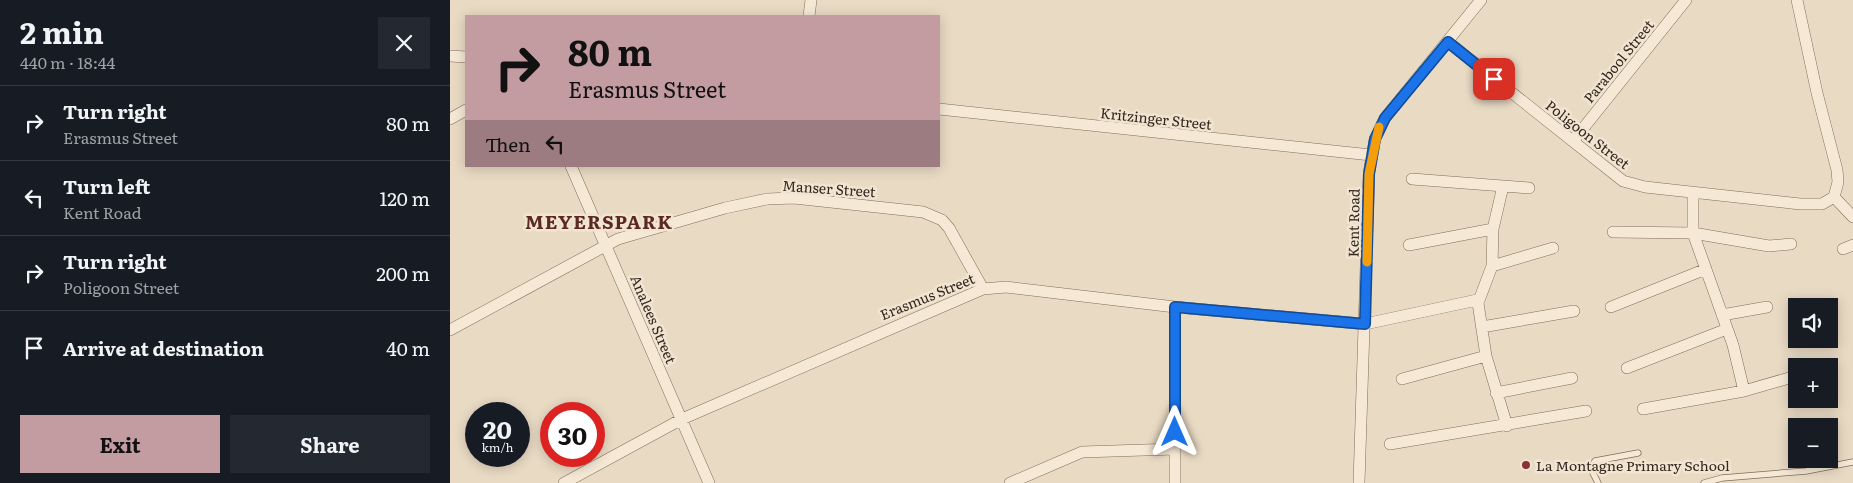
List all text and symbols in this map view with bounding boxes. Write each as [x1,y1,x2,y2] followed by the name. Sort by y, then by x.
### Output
[20,9,104,53] text: 2 min
[1578,15,1658,107] street label: Parabool Street
[378,17,430,69] button: close
[568,25,652,77] text: 80 m
[485,35,550,100] icon: right
[20,50,115,74] text: 440 m · 18:44
[1473,58,1515,100] pin
[1480,65,1508,93] icon: arrive
[568,72,726,105] text: Erasmus Street
[1542,95,1634,173] street label: Poligoon Street
[63,97,167,125] text: Turn right
[1099,102,1213,134] street label: Kritzinger Street
[20,109,48,137] icon: right
[386,109,430,137] text: 80 m
[63,125,178,149] text: Erasmus Street
[485,130,531,158] text: Then
[541,130,569,158] icon: left
[63,172,150,200] text: Turn left
[782,175,877,201] street label: Manser Street
[20,184,48,212] icon: left
[379,184,430,212] text: 120 m
[1342,188,1364,258] street label: Kent Road
[63,200,141,224] text: Kent Road
[525,207,673,235] district label: MEYERSPARK
[63,247,167,275] text: Turn right
[20,259,48,287] icon: right
[376,259,430,287] text: 200 m
[877,268,978,324] street label: Erasmus Street
[626,271,682,367] street label: Analees Street
[63,275,179,299] text: Poligoon Street
[1788,298,1838,468] map controls
[1788,298,1838,348] button: sound
[20,334,48,362] icon: arrive
[63,334,264,362] text: Arrive at destination
[386,334,430,362] text: 40 m
[1788,358,1838,408] button: +
[540,402,605,467] speed limit sign: 30
[1148,405,1200,457] position arrow
[483,410,512,447] text: 20
[20,415,220,473] button: Exit
[230,415,430,473] button: Share
[1788,418,1838,468] button: −
[482,438,513,456] text: km/h
[1536,455,1730,475] place label: La Montagne Primary School
[1520,459,1532,471] marker: La Montagne Primary School

